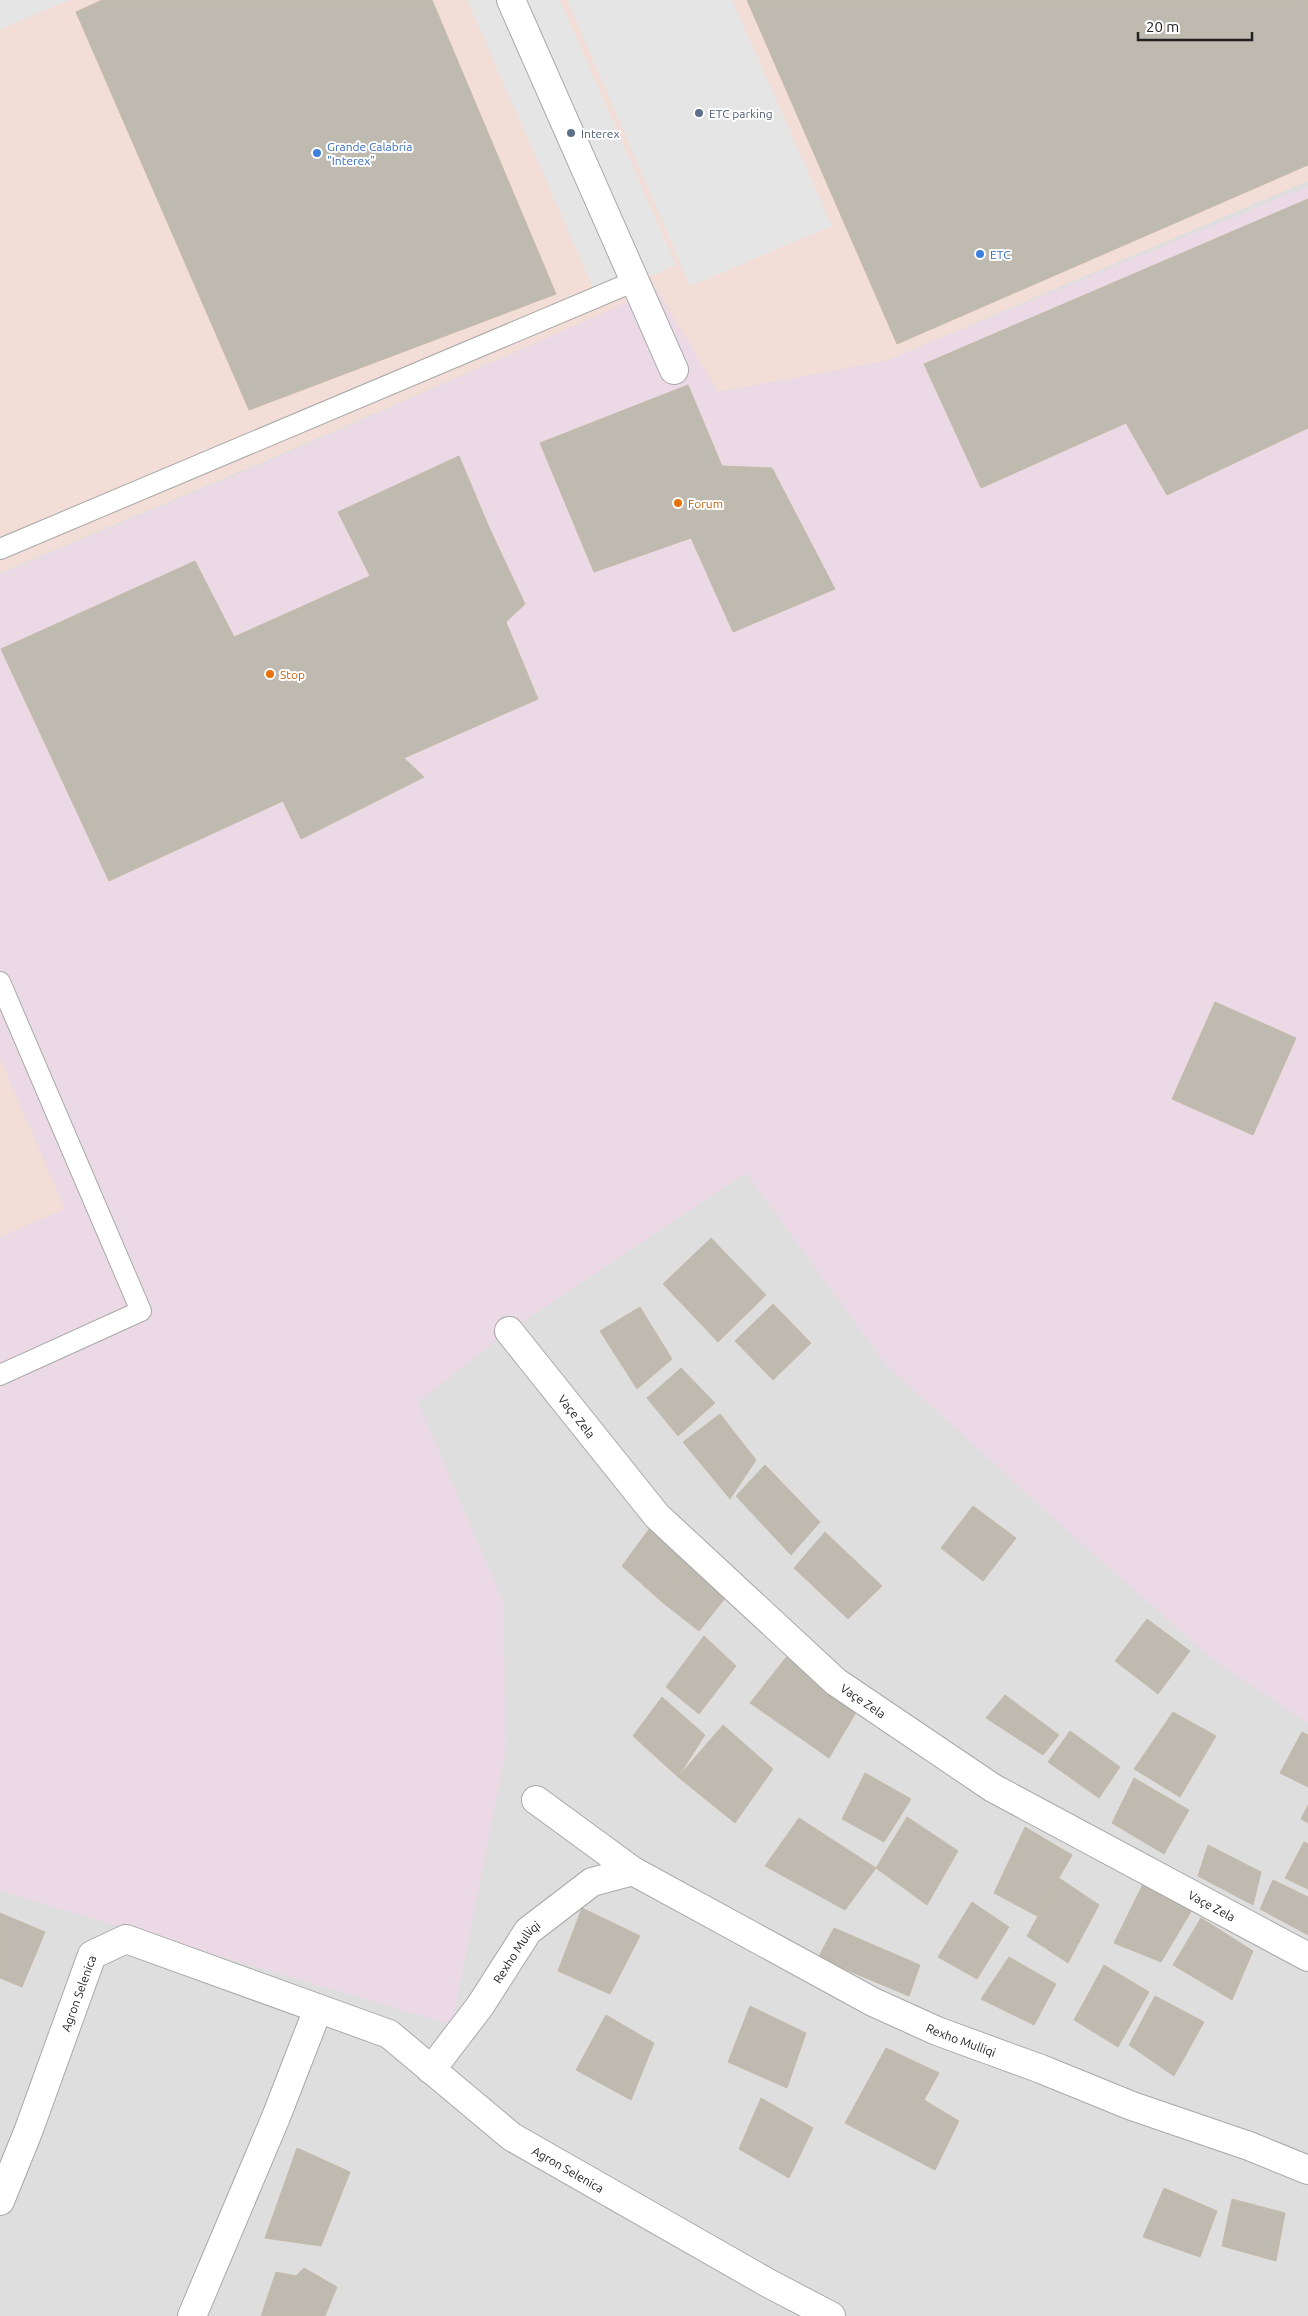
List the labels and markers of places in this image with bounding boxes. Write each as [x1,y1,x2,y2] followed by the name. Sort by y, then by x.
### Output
[693,107,705,119] marker: ETC parking
[709,107,773,120] place label: ETC parking
[565,127,577,139] marker: Interex
[581,127,619,140] place label: Interex
[327,140,412,167] place label: Grande Calabria "Interex"
[311,147,323,159] marker: Grande Calabria "Interex"
[974,248,986,260] marker: ETC
[990,248,1011,261] place label: ETC
[672,497,684,509] marker: Forum
[688,497,723,510] place label: Forum
[264,668,276,680] marker: Stop
[280,668,305,681] place label: Stop

